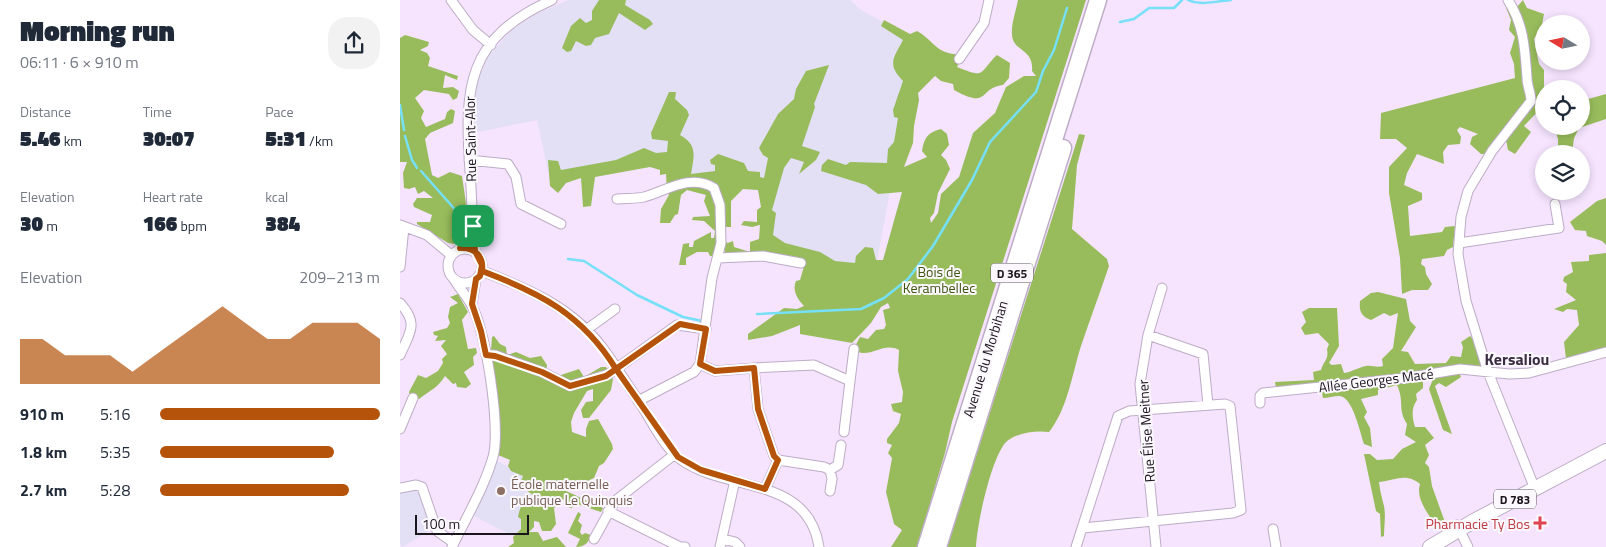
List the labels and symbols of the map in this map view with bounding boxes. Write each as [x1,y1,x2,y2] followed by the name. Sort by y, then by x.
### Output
[1535,15,1590,70] north arrow
[459,96,481,182] street label: Rue Saint-Alor
[452,205,494,247] pin
[903,261,975,298] park label: Bois de Kerambellec
[991,264,1033,282] road number: D 365
[957,298,1013,420] street label: Avenue du Morbihan
[1485,347,1549,371] district label: Kersaliou
[1317,363,1435,397] street label: Allée Georges Macé
[1132,379,1160,483] street label: Rue Élise Meitner
[511,473,633,510] place label: École maternelle publique Le Quinquis
[495,485,507,497] marker: École maternelle publique Le Quinquis
[1494,489,1536,508] road number: D 783
[415,512,529,535] scale bar
[1426,513,1530,534] place label: Pharmacie Ty Bos
[1534,517,1546,529] marker: Pharmacie Ty Bos

